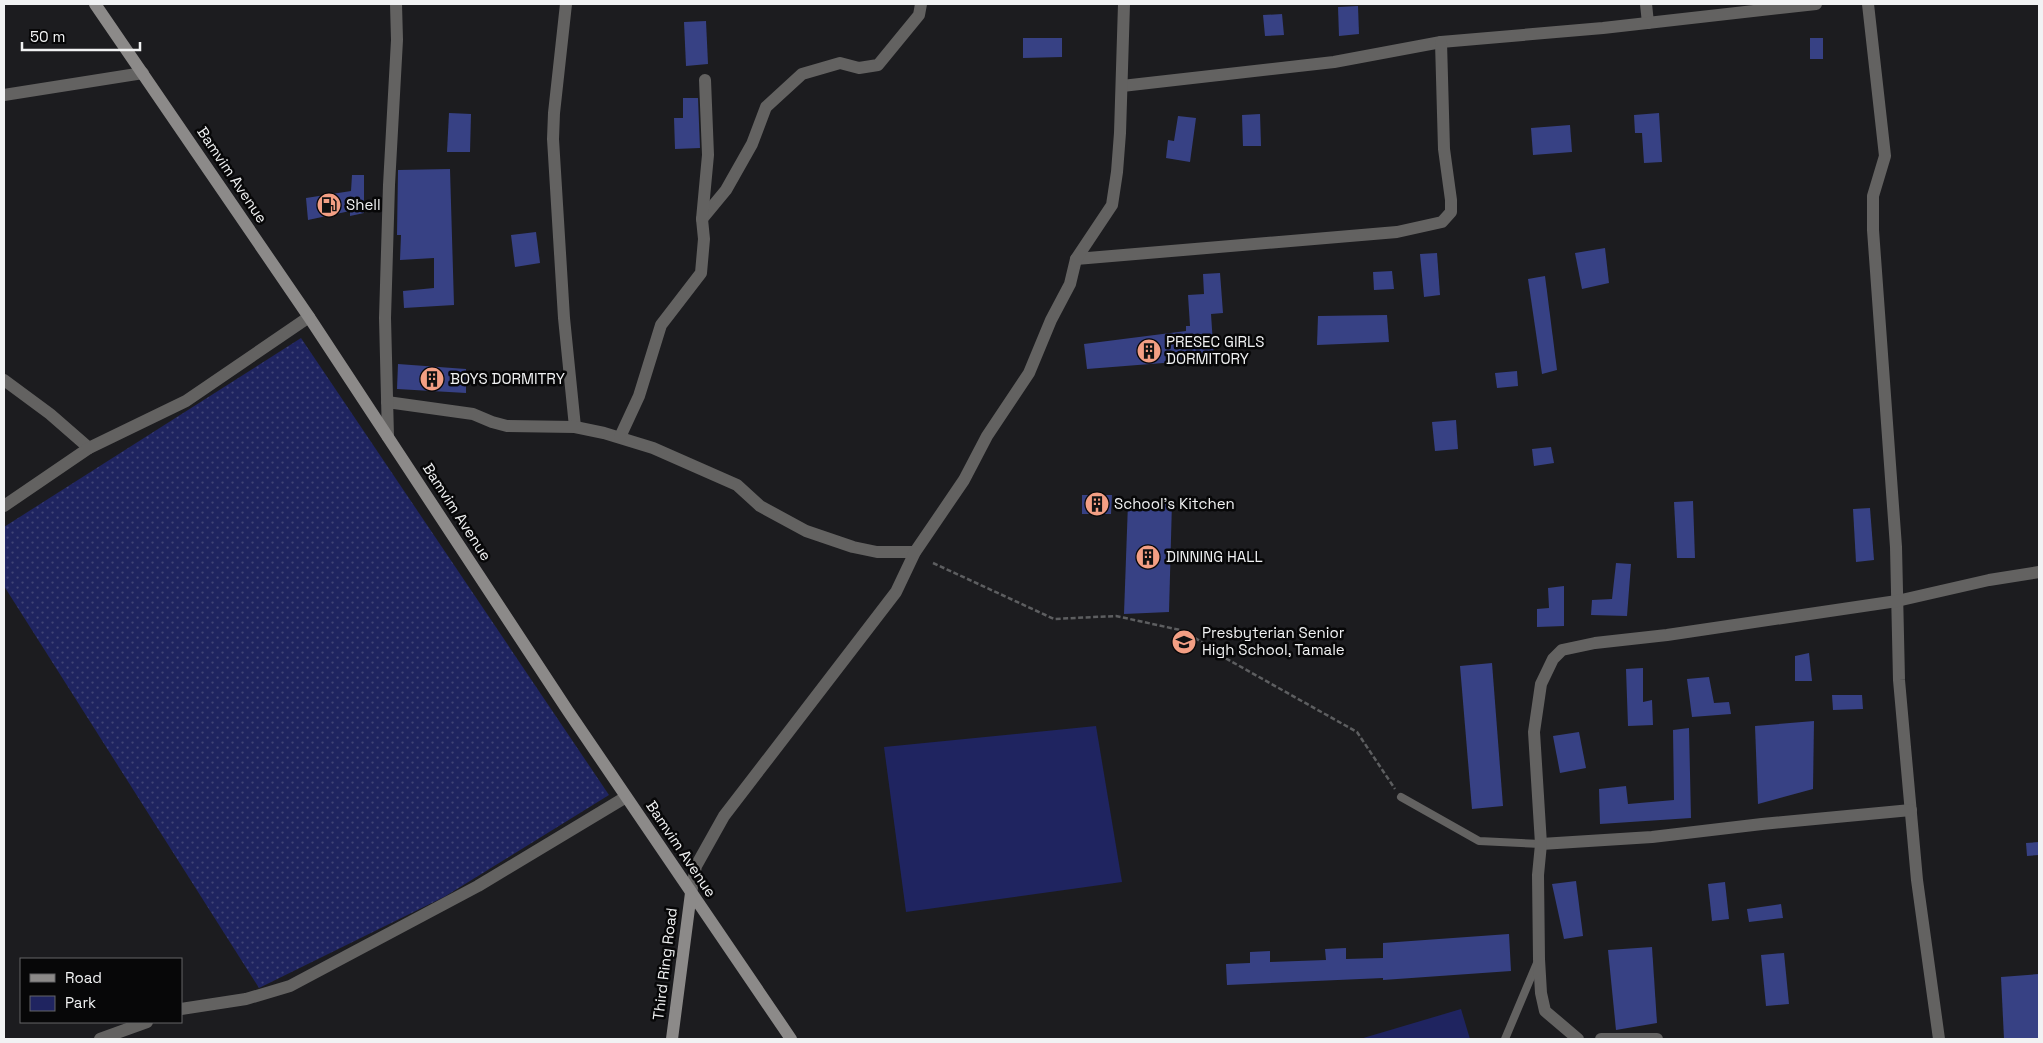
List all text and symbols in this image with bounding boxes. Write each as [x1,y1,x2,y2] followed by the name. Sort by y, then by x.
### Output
[22,20,140,52] scale bar
[30,27,65,46] text: 50 m
[193,123,272,227] street label: Bamvim Avenue
[316,192,342,218] fuel station icon: Shell
[346,195,381,214] place label: Shell
[1166,332,1264,368] place label: PRESEC GIRLS DORMITORY
[1136,338,1162,364] building icon: PRESEC GIRLS DORMITORY
[419,366,445,392] building icon: BOYS DORMITRY
[450,369,565,388] place label: BOYS DORMITRY
[419,459,496,564] street label: Bamvim Avenue
[1084,491,1110,517] building icon: School's Kitchen
[1114,494,1235,513] place label: School's Kitchen
[1135,544,1161,570] building icon: DINNING HALL
[1166,547,1263,566] place label: DINNING HALL
[1202,623,1345,659] place label: Presbyterian Senior High School, Tamale
[1171,629,1197,655] school or university icon: Presbyterian Senior High School, Tamale
[642,797,721,901] street label: Bamvim Avenue
[648,907,681,1021] street label: Third Ring Road
[20,958,182,1023] legend
[65,968,102,987] text: Road
[65,993,96,1012] text: Park

